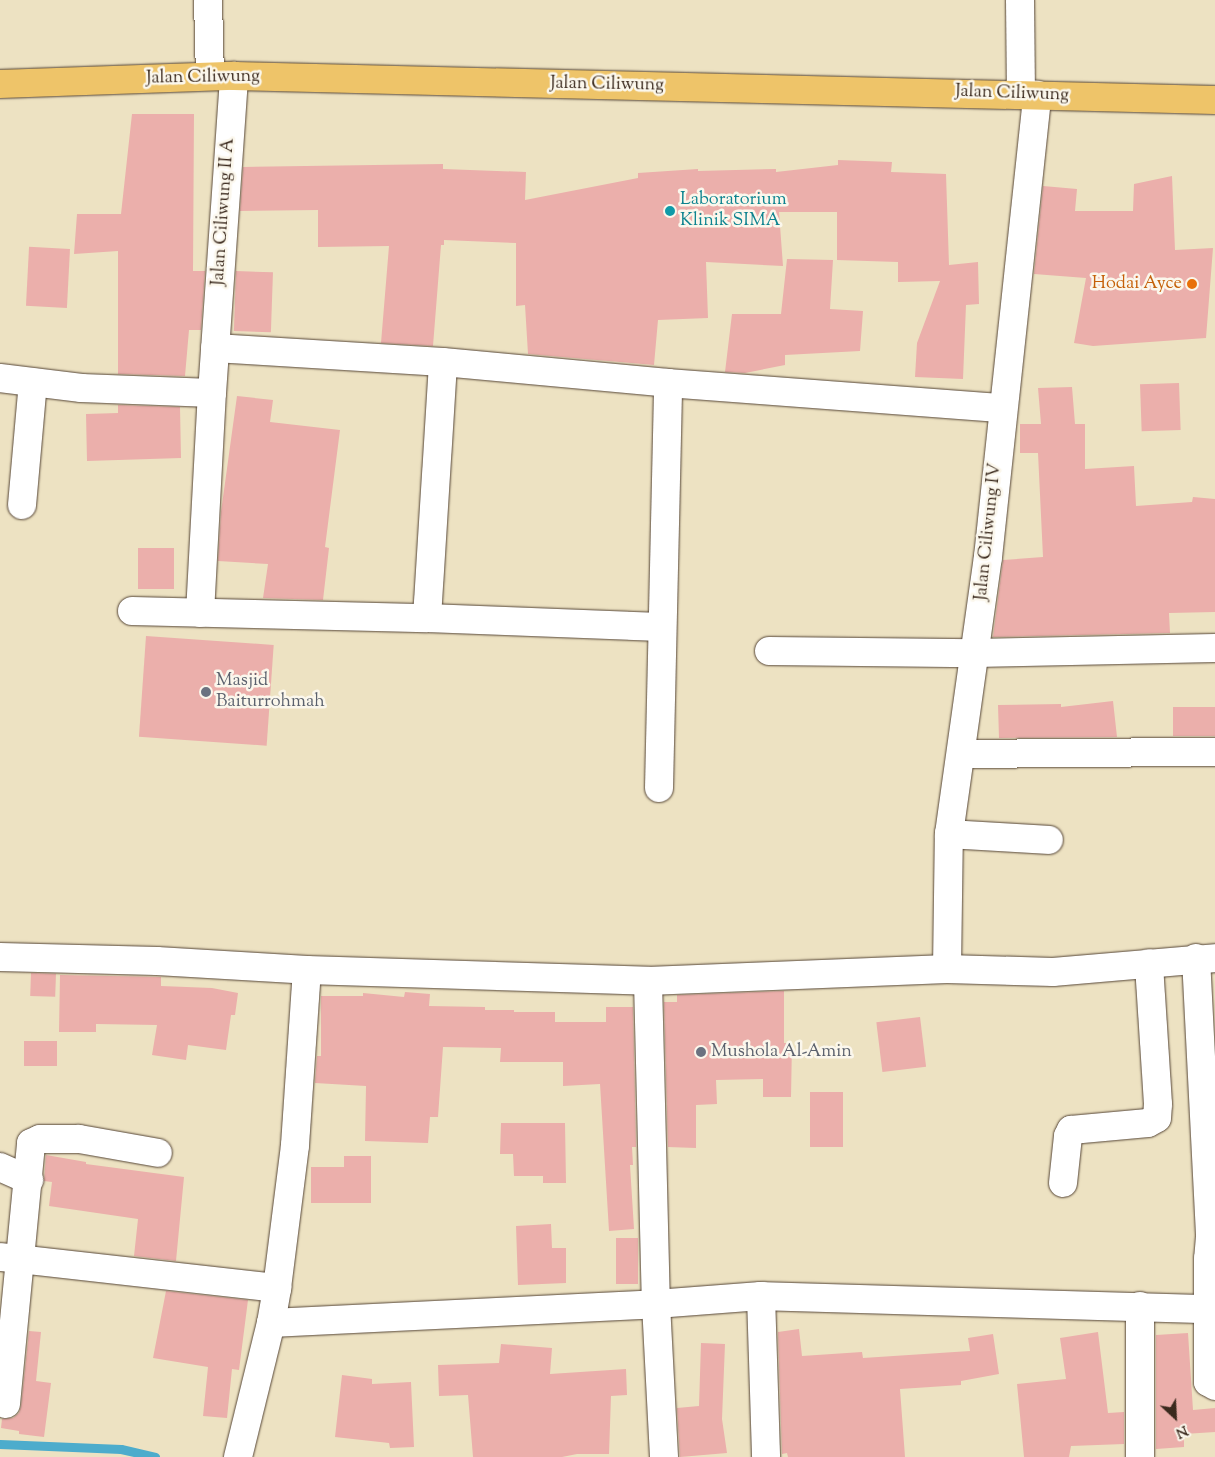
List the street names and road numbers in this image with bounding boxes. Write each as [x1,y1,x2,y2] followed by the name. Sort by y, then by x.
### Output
[146,66,260,90] street label: Jalan Ciliwung
[550,73,664,97] street label: Jalan Ciliwung
[955,81,1069,107] street label: Jalan Ciliwung
[208,137,240,287] street label: Jalan Ciliwung II A
[971,462,1007,602] street label: Jalan Ciliwung IV

